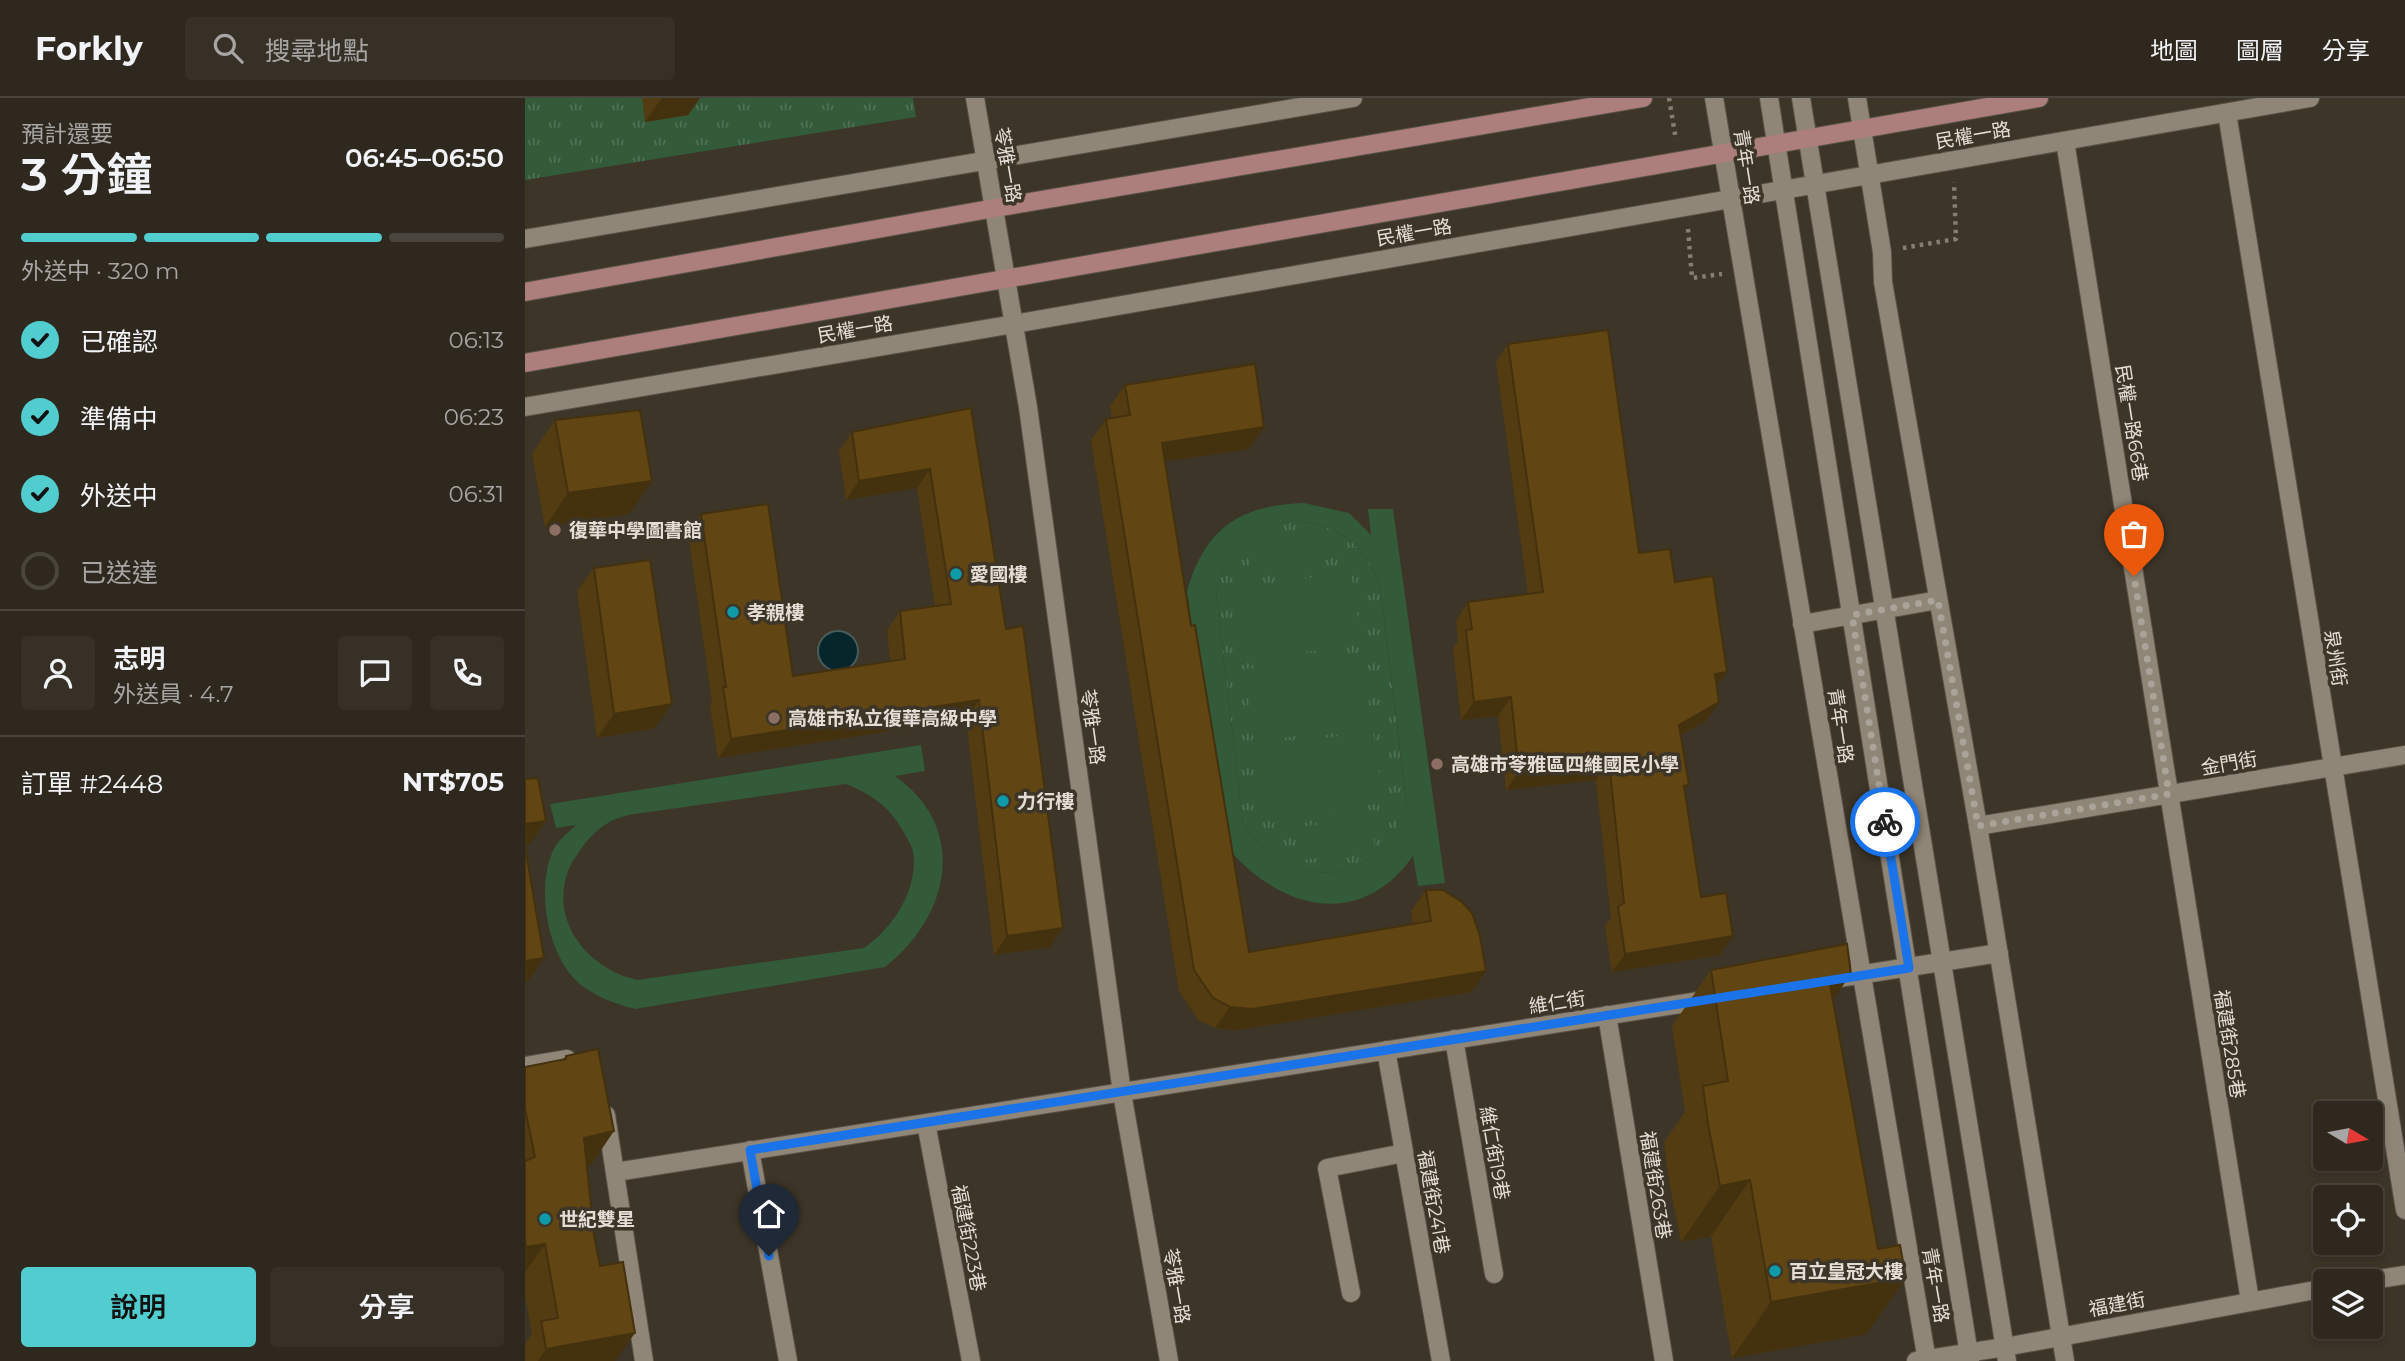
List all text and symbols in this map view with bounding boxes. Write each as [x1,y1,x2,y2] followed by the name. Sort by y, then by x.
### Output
[185,17,675,80] search box
[35,28,143,68] text: Forkly
[209,29,247,67] icon: search
[265,35,369,67] text: 搜尋地點
[2150,36,2198,65] text: 地圖
[2236,36,2284,65] text: 圖層
[2322,36,2370,65] text: 分享
[1934,118,2013,153] street label: 民權一路
[21,120,113,148] text: 預計還要
[990,126,1025,205] street label: 苓雅一路
[1729,128,1764,206] street label: 青年一路
[345,142,504,174] text: 06:45–06:50
[21,146,152,203] text: 3 分鐘
[1375,215,1454,250] street label: 民權一路
[21,257,179,285] text: 外送中 · 320 m
[816,312,895,347] street label: 民權一路
[21,321,59,359] icon: check
[80,326,158,358] text: 已確認
[449,326,504,354] text: 06:13
[2111,363,2152,483] street label: 民權一路66巷
[21,398,59,436] icon: check
[80,403,158,435] text: 準備中
[444,403,504,431] text: 06:23
[21,475,59,513] icon: check
[80,480,158,512] text: 外送中
[449,480,504,508] text: 06:31
[2104,504,2164,576] pin
[2115,515,2153,553] icon: bag
[569,519,702,542] place label: 復華中學圖書館
[547,522,563,538] marker: 復華中學圖書館
[80,557,158,589] text: 已送達
[970,563,1027,586] place label: 愛國樓
[948,566,964,582] marker: 愛國樓
[747,601,804,624] place label: 孝親樓
[725,604,741,620] marker: 孝親樓
[2320,628,2351,688] street label: 泉州街
[21,636,95,710] button: person
[338,636,412,710] button: chat
[430,636,504,710] button: phone
[113,643,165,675] text: 志明
[113,680,234,708] text: 外送員 · 4.7
[1823,687,1858,765] street label: 青年一路
[1076,688,1109,766] street label: 苓雅一路
[788,707,997,730] place label: 高雄市私立復華高級中學
[766,710,782,726] marker: 高雄市私立復華高級中學
[2199,747,2259,780] street label: 金門街
[1451,753,1679,776] place label: 高雄市苓雅區四維國民小學
[1429,756,1445,772] marker: 高雄市苓雅區四維國民小學
[402,766,504,798] text: NT$705
[21,768,163,800] text: 訂單 #2448
[1850,787,1920,857] courier
[1017,790,1074,813] place label: 力行樓
[995,793,1011,809] marker: 力行樓
[1866,803,1904,841] icon: bike
[1527,987,1587,1018] street label: 維仁街
[2210,988,2249,1100] street label: 福建街285巷
[2313,1101,2383,1171] north arrow
[2313,1101,2383,1339] map controls
[1475,1105,1514,1202] street label: 維仁街19巷
[1636,1129,1675,1241] street label: 福建街263巷
[1413,1148,1454,1256] street label: 福建街241巷
[947,1183,990,1293] street label: 福建街223巷
[739,1184,799,1256] pin
[2313,1185,2383,1255] button: locate
[750,1195,788,1233] icon: home
[559,1208,635,1231] place label: 世紀雙星
[537,1211,553,1227] marker: 世紀雙星
[1918,1246,1953,1325] street label: 青年一路
[1159,1247,1194,1326] street label: 苓雅一路
[1789,1260,1903,1283] place label: 百立皇冠大樓
[1767,1263,1783,1279] marker: 百立皇冠大樓
[21,1267,256,1347] button: 說明
[270,1267,504,1347] button: 分享
[2313,1269,2383,1339] button: layers
[2087,1288,2147,1321] street label: 福建街

